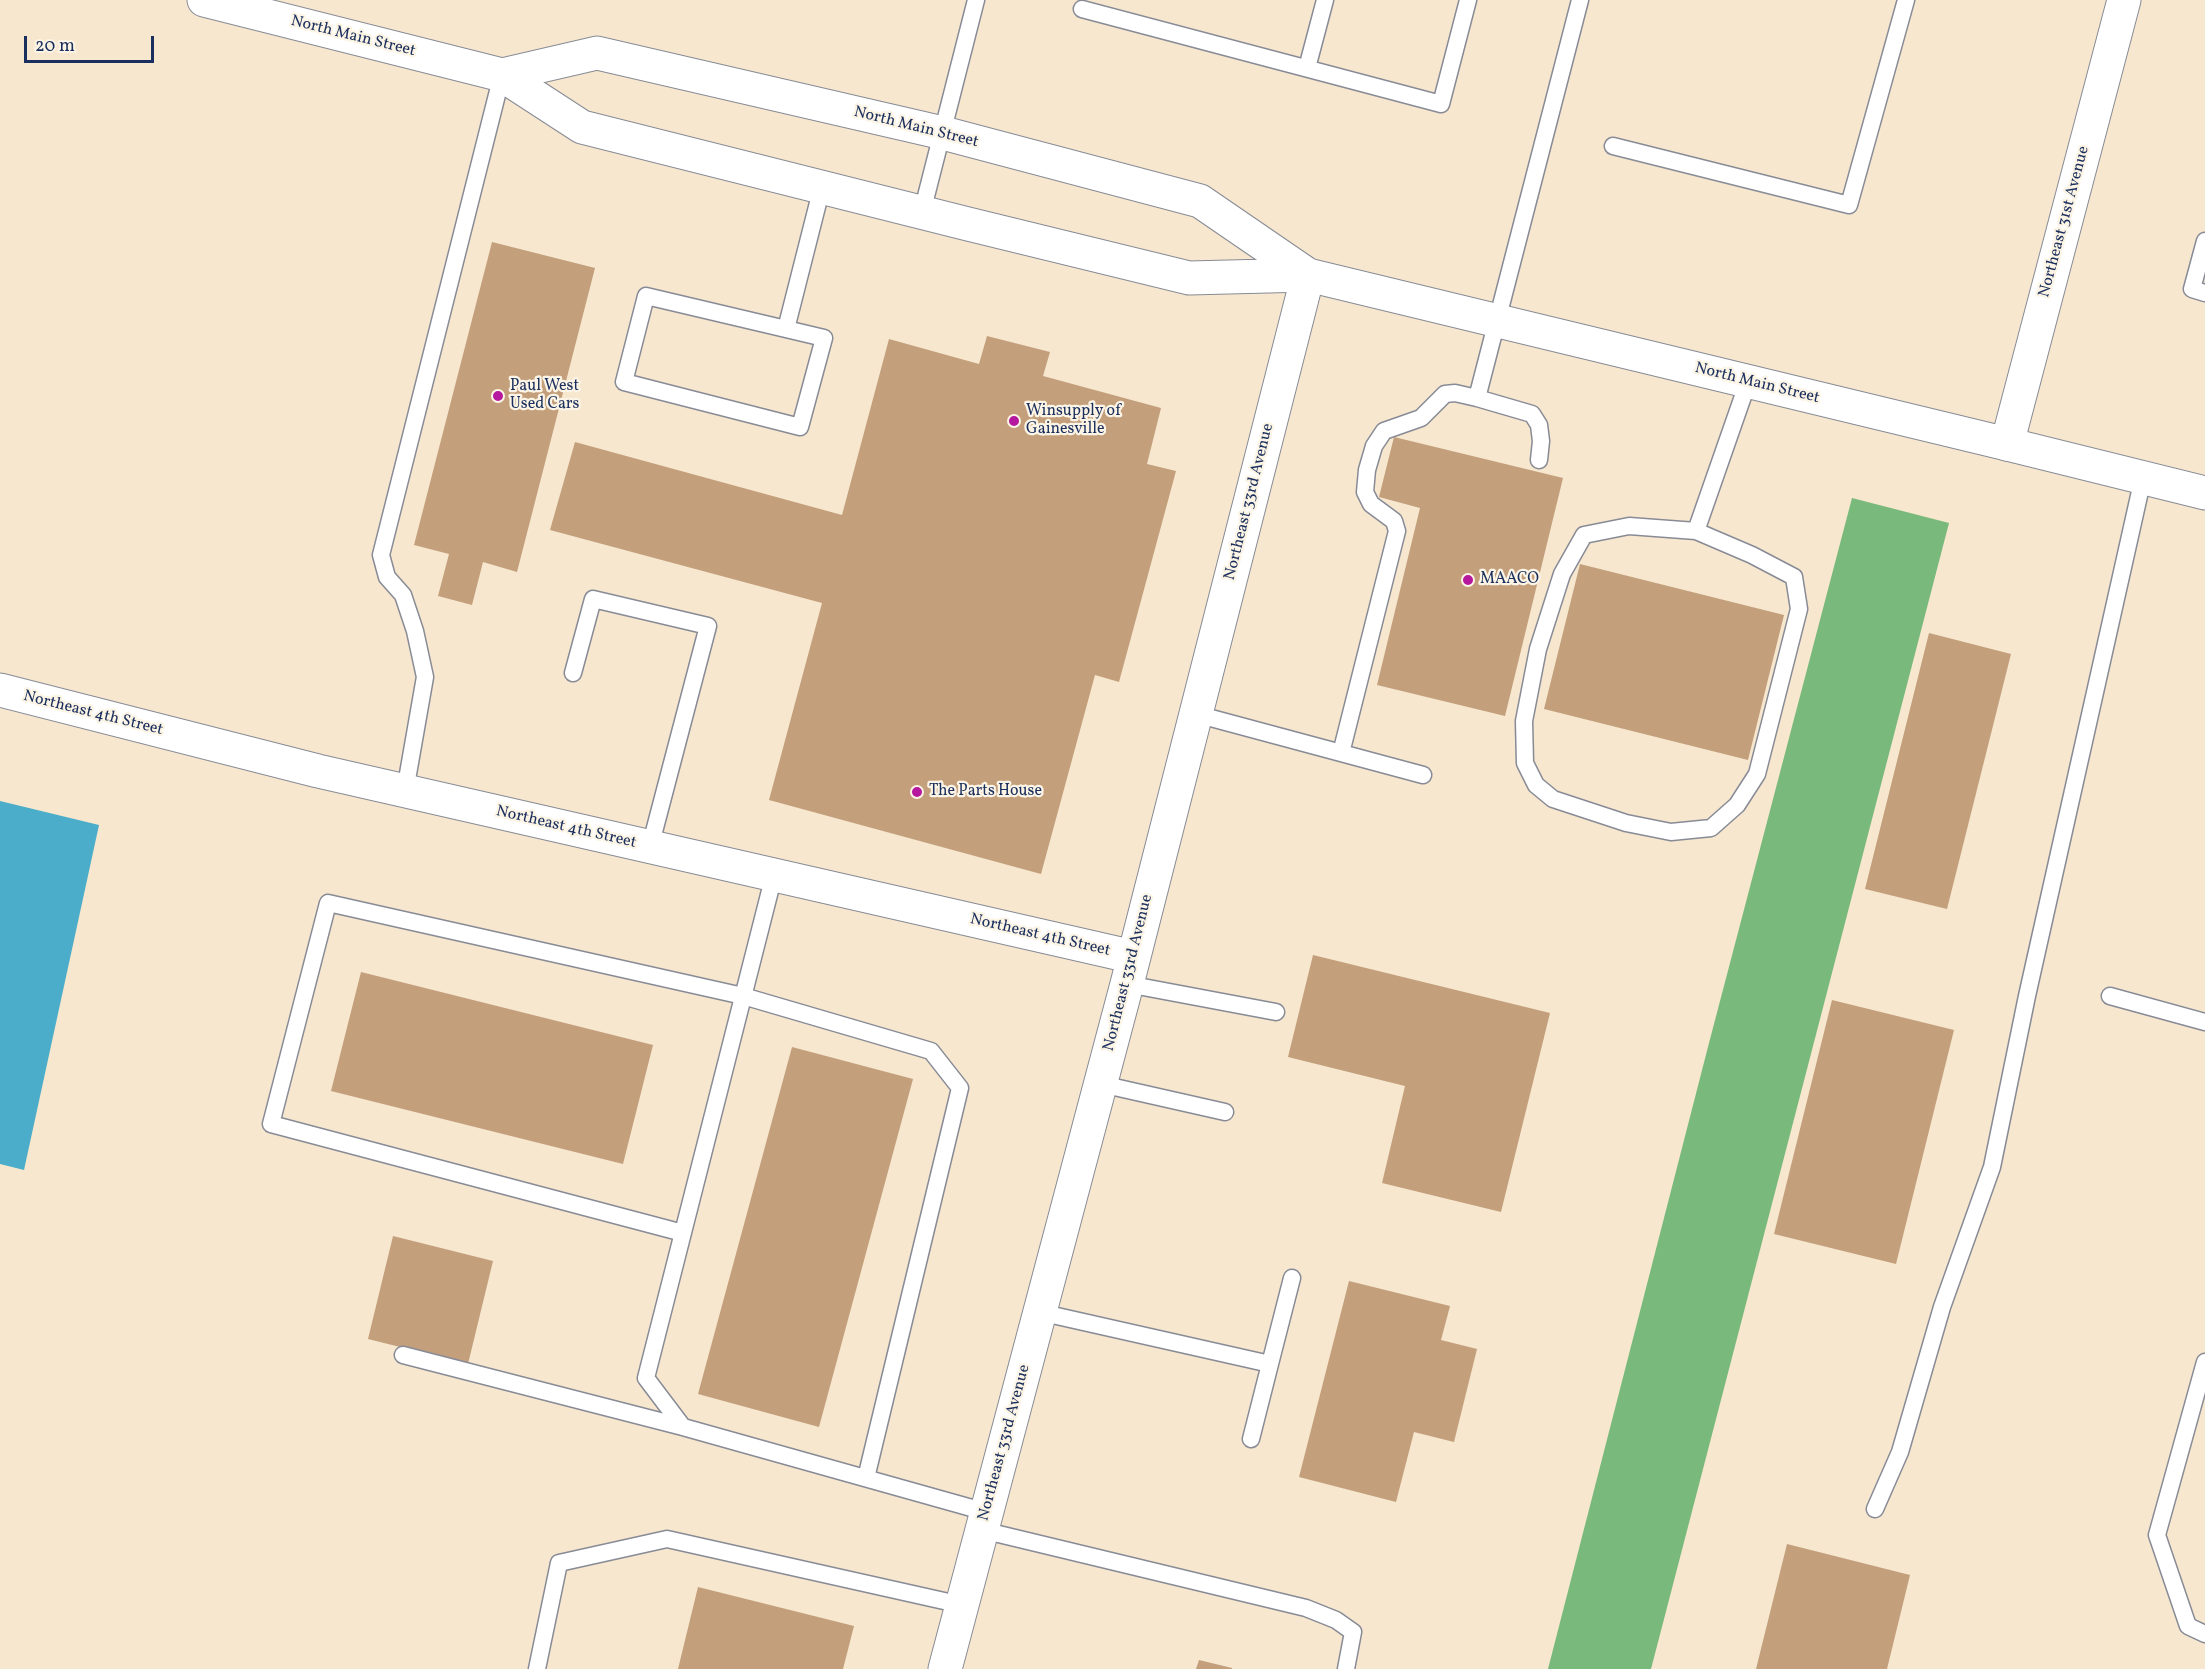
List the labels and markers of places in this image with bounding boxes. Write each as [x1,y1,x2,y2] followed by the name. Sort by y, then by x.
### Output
[510,377,579,415] place label: Paul West Used Cars
[491,389,505,403] marker: Paul West Used Cars
[1026,402,1121,440] place label: Winsupply of Gainesville
[1007,414,1021,428] marker: Winsupply of Gainesville
[1480,570,1539,590] place label: MAACO
[1461,573,1475,587] marker: MAACO
[929,782,1042,802] place label: The Parts House
[910,785,924,799] marker: The Parts House

